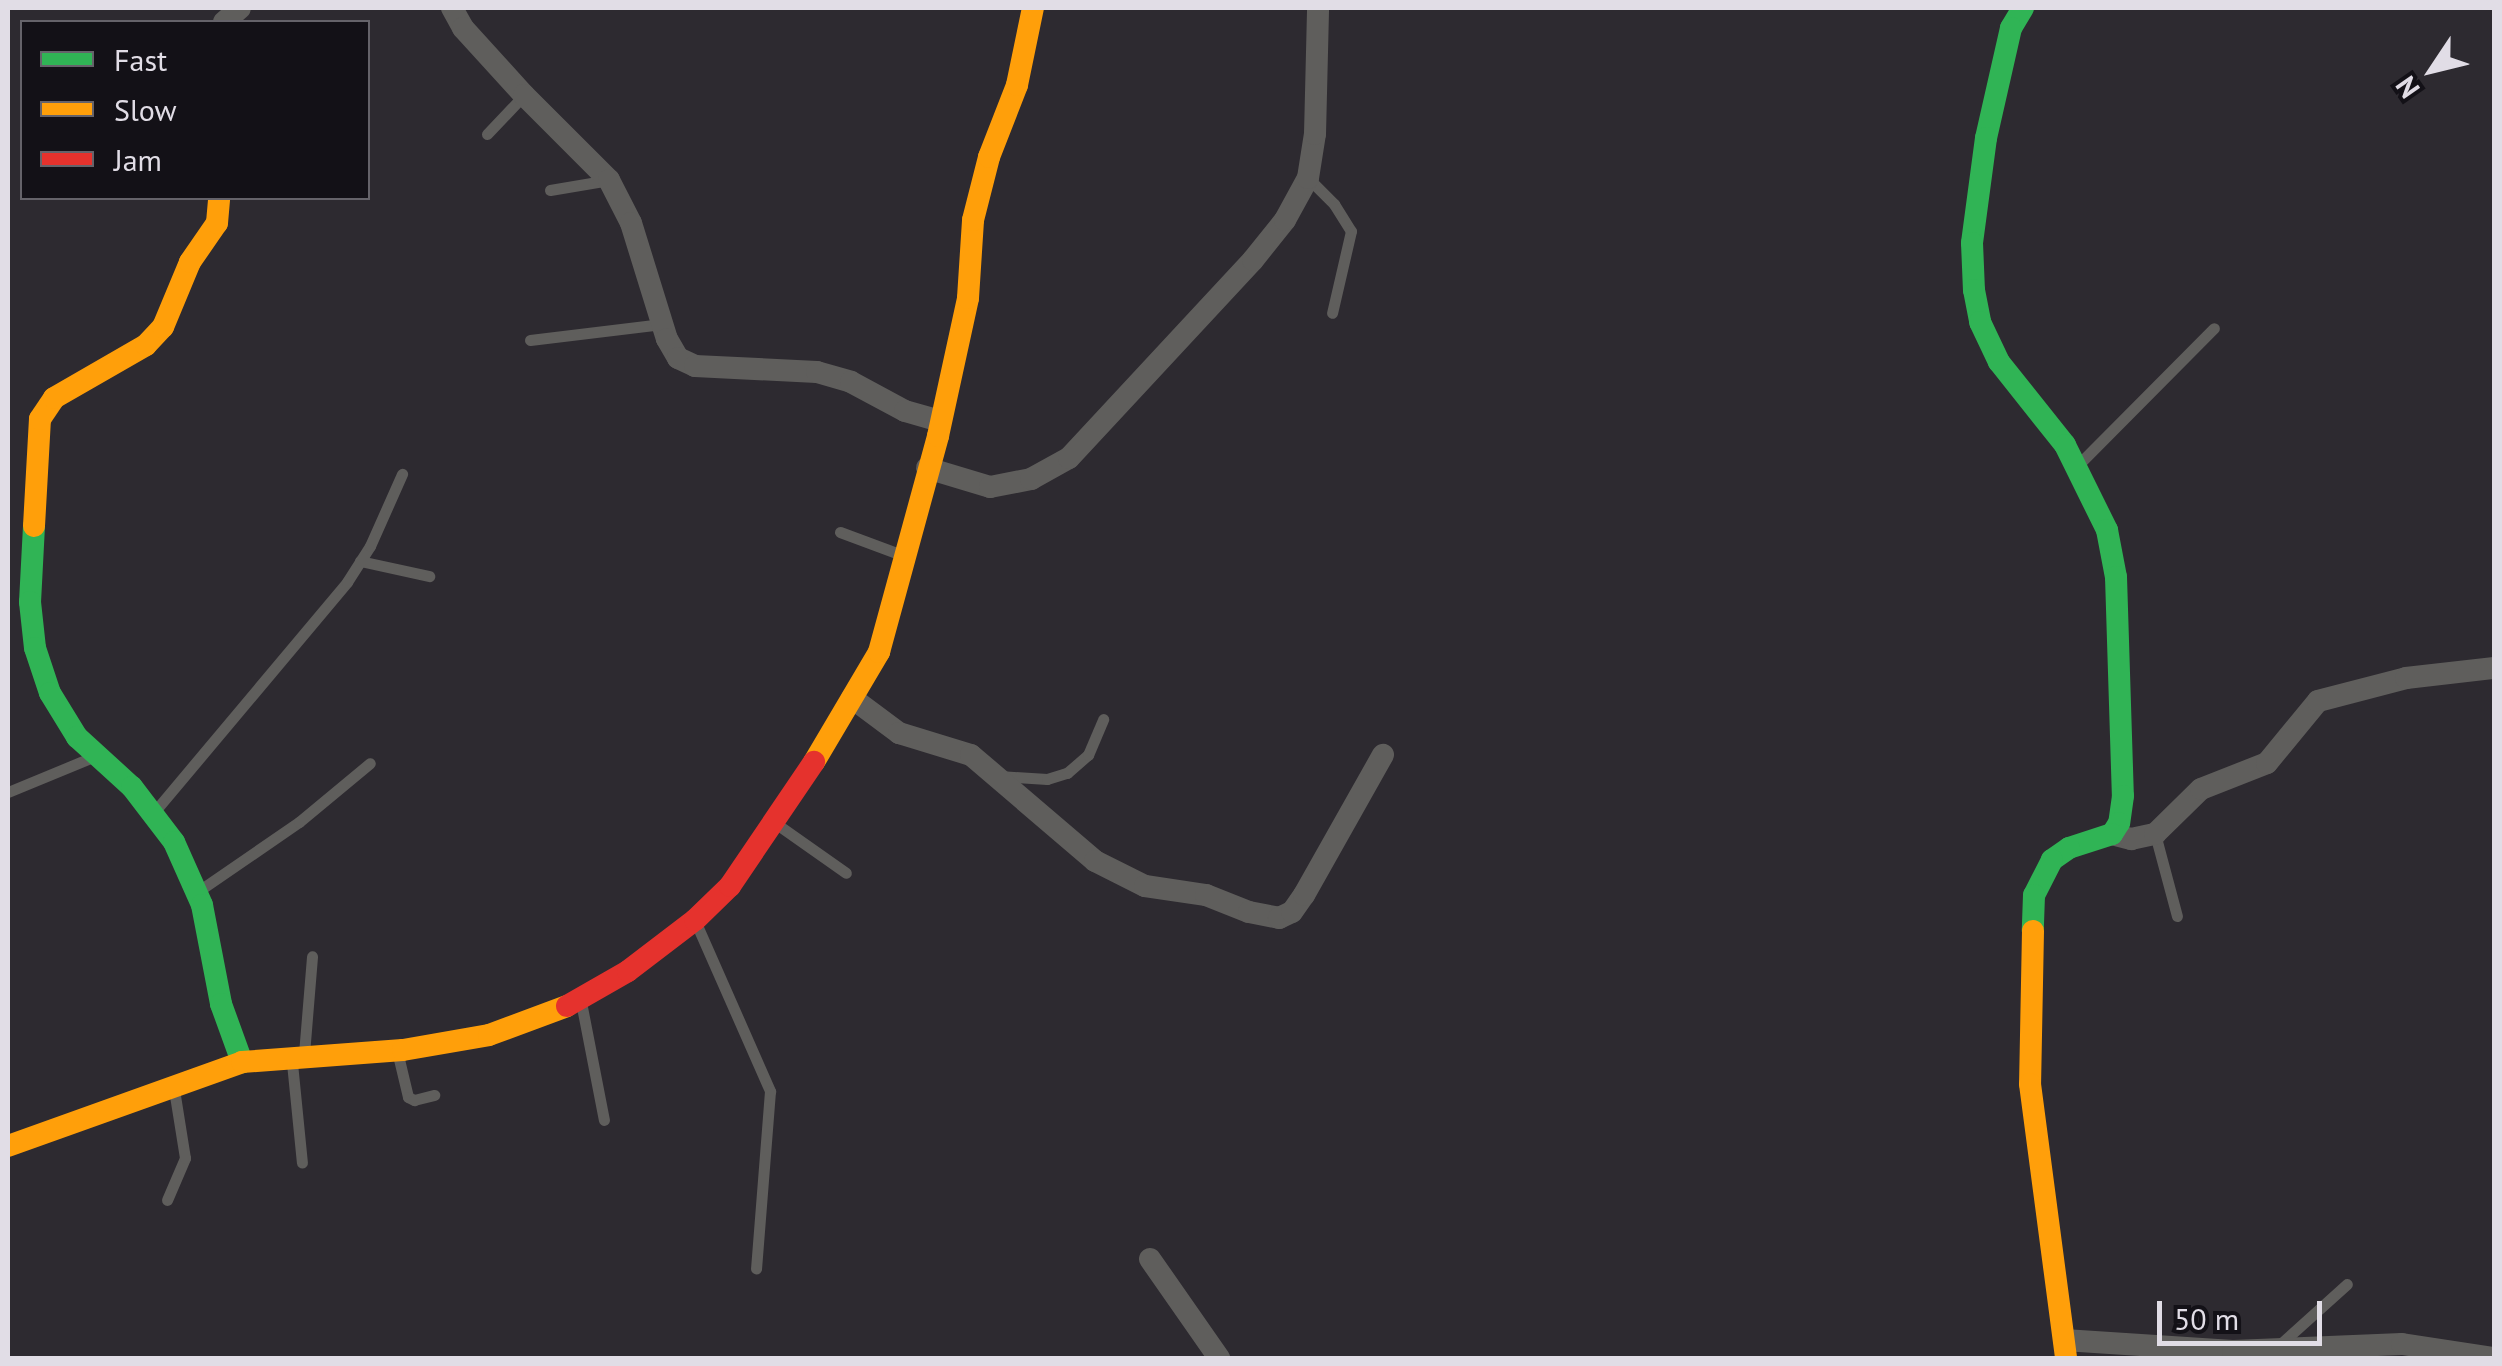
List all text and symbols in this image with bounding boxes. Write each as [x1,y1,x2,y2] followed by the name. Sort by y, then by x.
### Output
[20,20,370,200] legend
[2382,20,2482,120] north arrow
[114,40,167,79] text: Fast
[2387,69,2427,106] text: N
[114,90,177,129] text: Slow
[114,140,162,179] text: Jam
[2162,1281,2327,1343] scale bar
[2174,1299,2239,1338] text: 50 m

